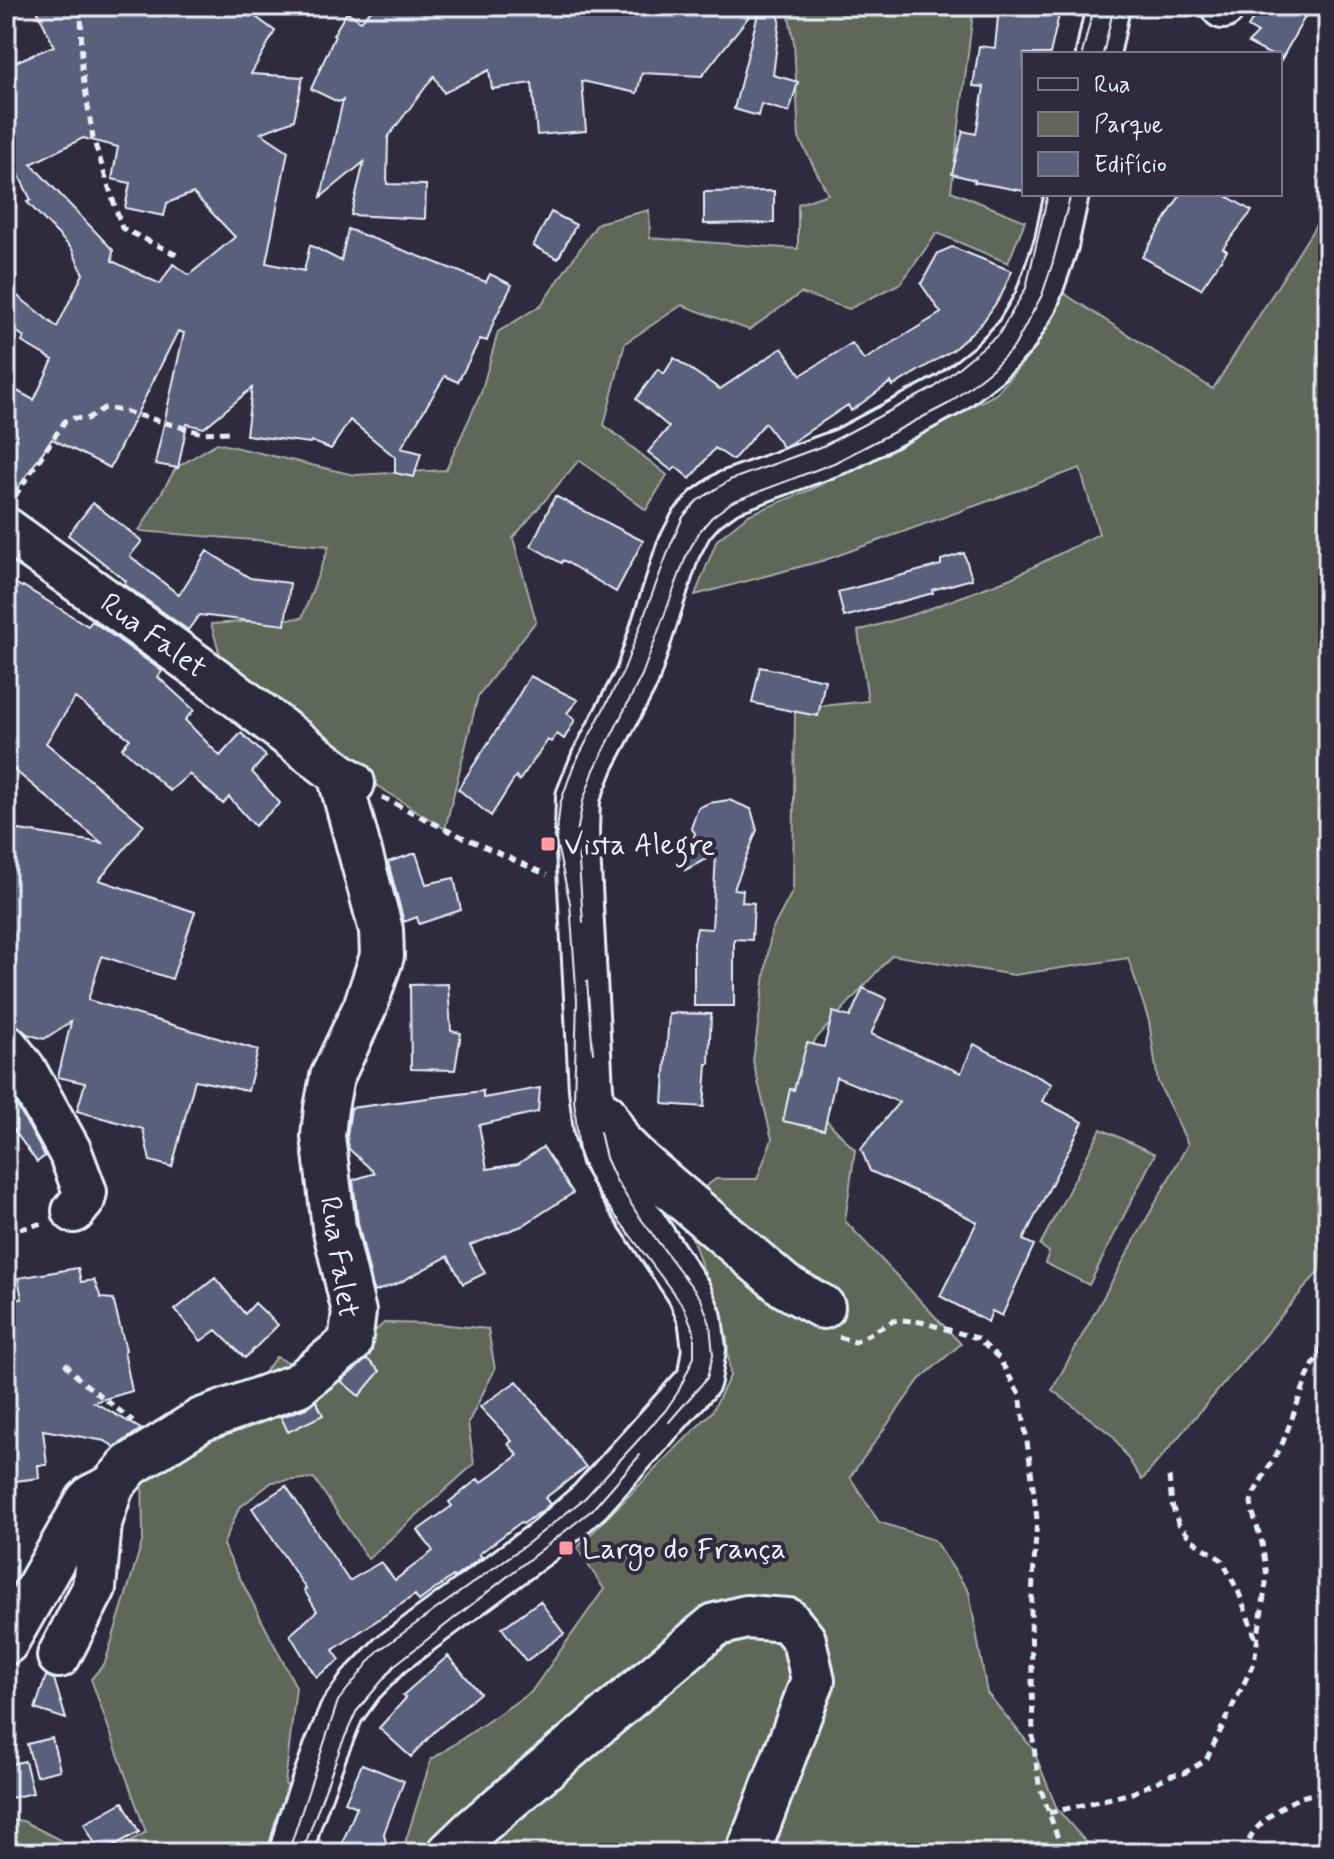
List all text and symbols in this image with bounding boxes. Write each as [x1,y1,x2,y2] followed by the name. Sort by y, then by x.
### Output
[1022,52,1282,196] legend
[1094,70,1131,101] text: Rua
[1094,110,1163,141] text: Parque
[1094,150,1167,181] text: Edifício
[92,584,214,688] street label: Rua Falet
[564,826,715,868] place label: Vista Alegre
[539,835,557,853] marker: Vista Alegre
[310,1194,367,1321] street label: Rua Falet
[582,1530,786,1571] place label: Largo do França
[557,1539,575,1557] marker: Largo do França

